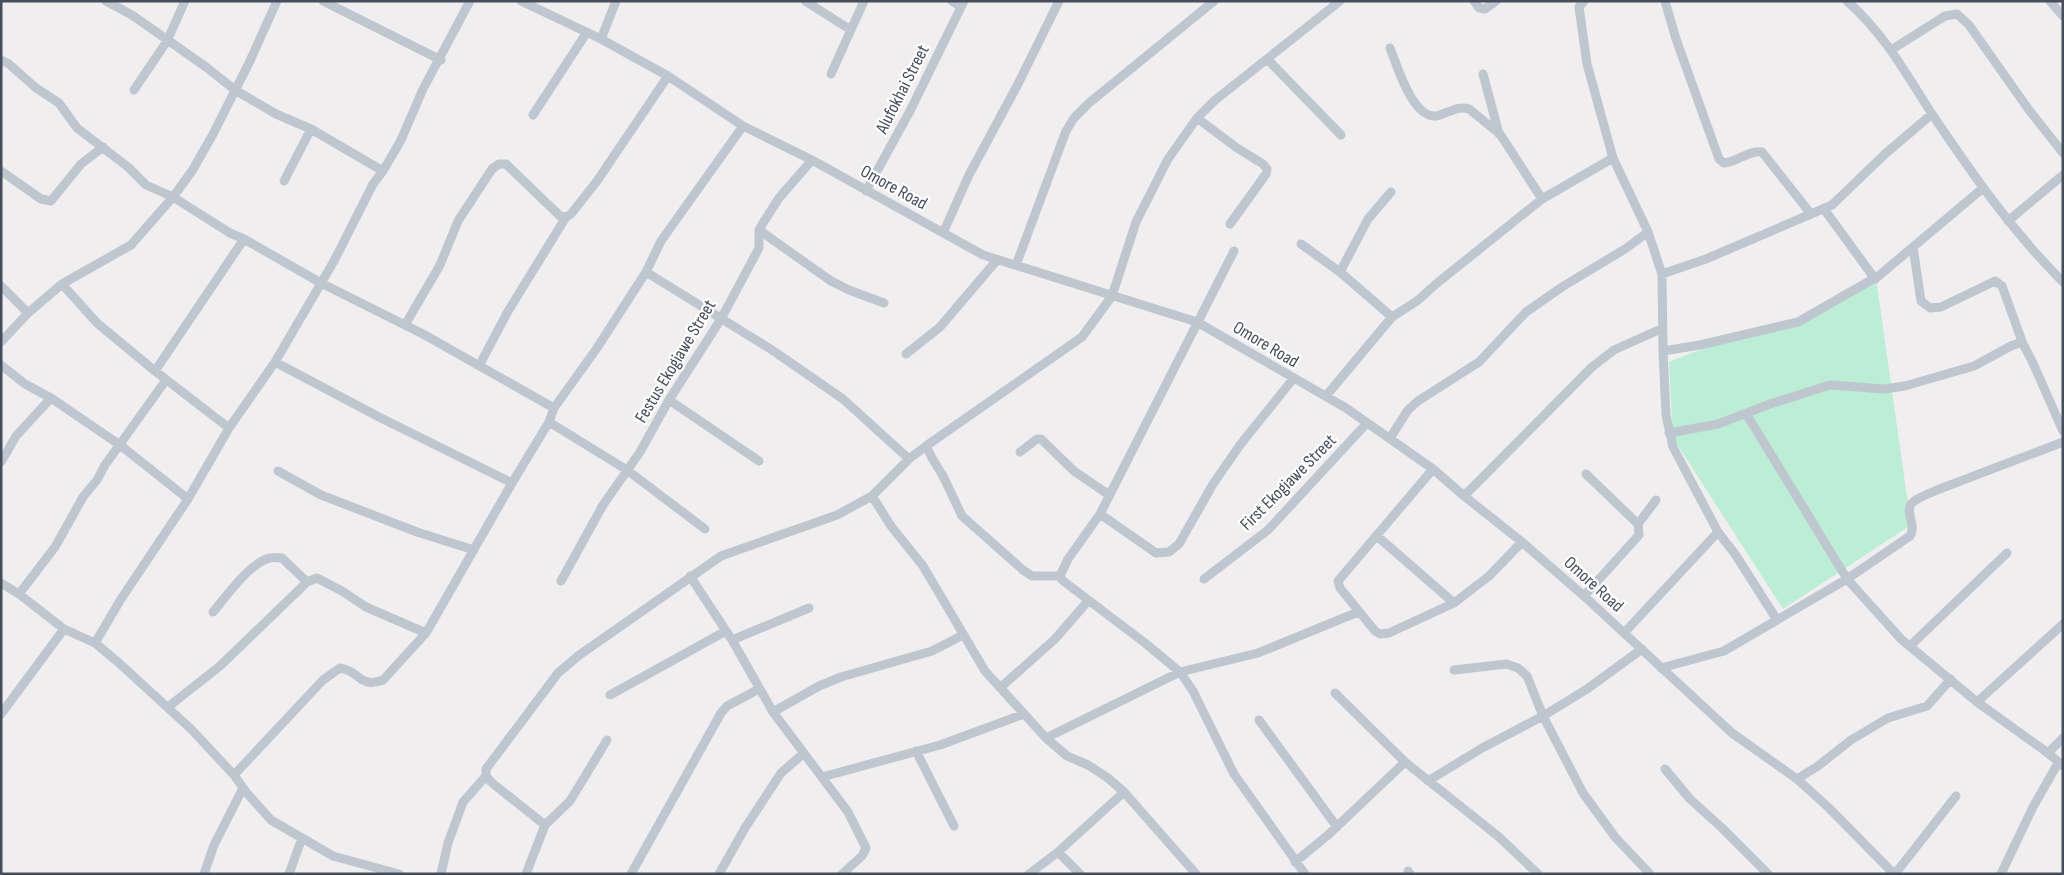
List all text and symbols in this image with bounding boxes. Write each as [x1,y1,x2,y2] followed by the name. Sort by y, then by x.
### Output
[871,41,934,138] street label: Alufokhai Street
[857,161,931,214] street label: Omore Road
[631,296,721,426] street label: Festus Ekogiawe Street
[1229,317,1302,372] street label: Omore Road
[1236,430,1341,535] street label: First Ekogiawe Street
[1560,552,1628,617] street label: Omore Road

